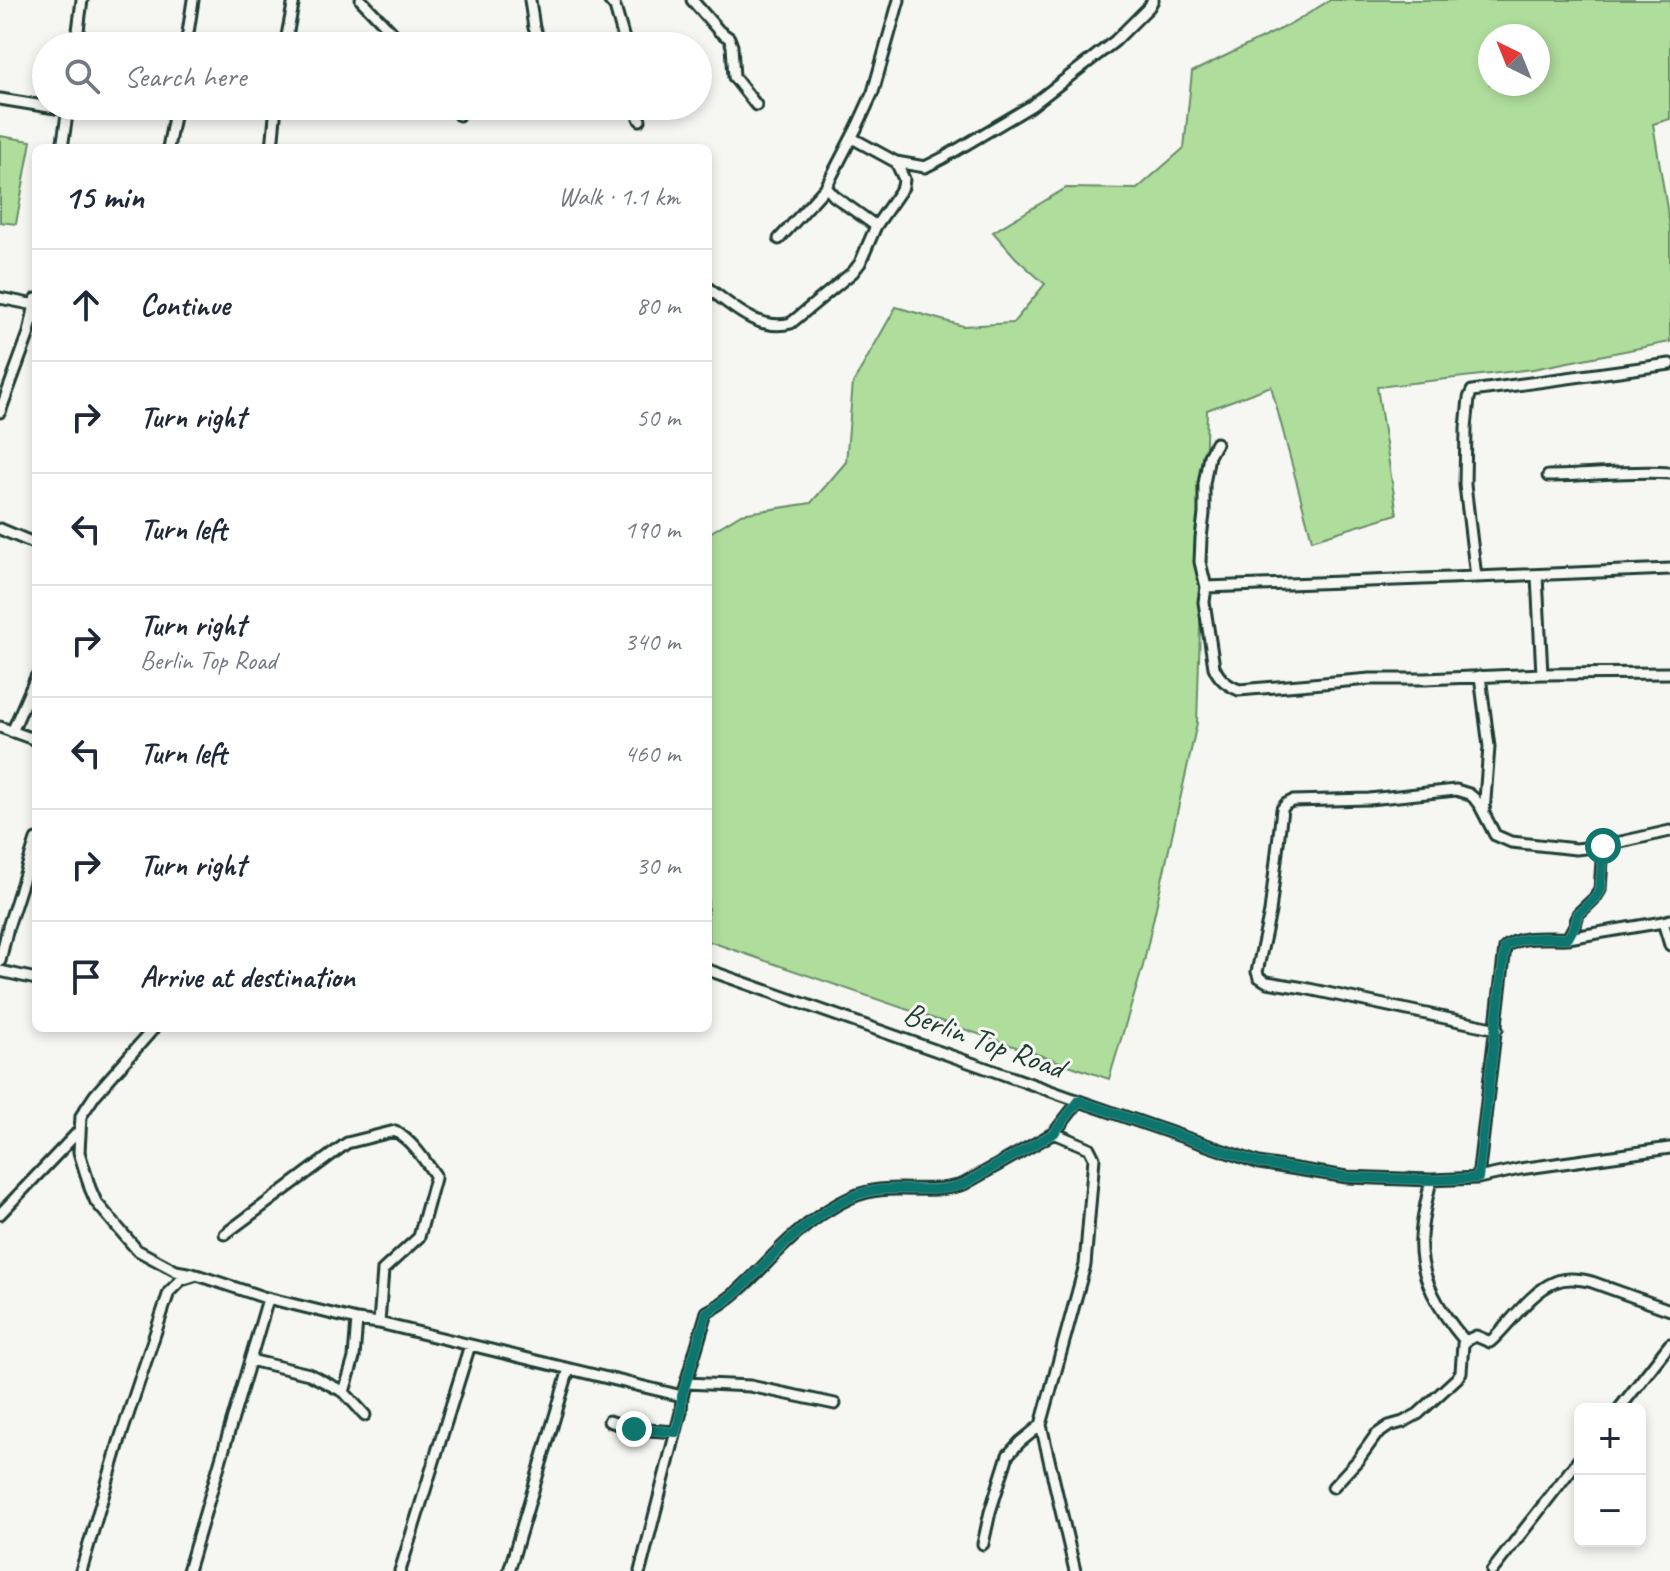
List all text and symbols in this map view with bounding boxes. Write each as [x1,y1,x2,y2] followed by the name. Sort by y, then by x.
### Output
[1478,24,1550,96] north arrow
[32,32,712,120] search box
[60,54,104,98] icon: search
[124,57,246,95] text: Search here
[64,175,144,218] text: 15 min
[558,180,680,213] text: Walk · 1.1 km
[64,283,108,327] icon: ahead
[140,286,230,324] text: Continue
[636,289,680,322] text: 80 m
[64,395,108,439] icon: right
[140,398,245,436] text: Turn right
[636,401,680,434] text: 50 m
[64,507,108,551] icon: left
[140,510,227,548] text: Turn left
[624,513,680,546] text: 190 m
[140,606,245,644] text: Turn right
[64,619,108,663] icon: right
[624,625,680,658] text: 340 m
[140,644,276,677] text: Berlin Top Road
[64,731,108,775] icon: left
[140,734,227,772] text: Turn left
[624,737,680,770] text: 460 m
[1585,828,1621,864] route start
[64,843,108,887] icon: right
[140,846,245,884] text: Turn right
[636,849,680,882] text: 30 m
[64,955,108,999] icon: arrive
[140,958,355,996] text: Arrive at destination
[898,992,1075,1090] street label: Berlin Top Road
[1574,1403,1646,1547] map controls
[1574,1403,1646,1475] button: +
[616,1411,652,1447] route end
[1574,1475,1646,1547] button: −

